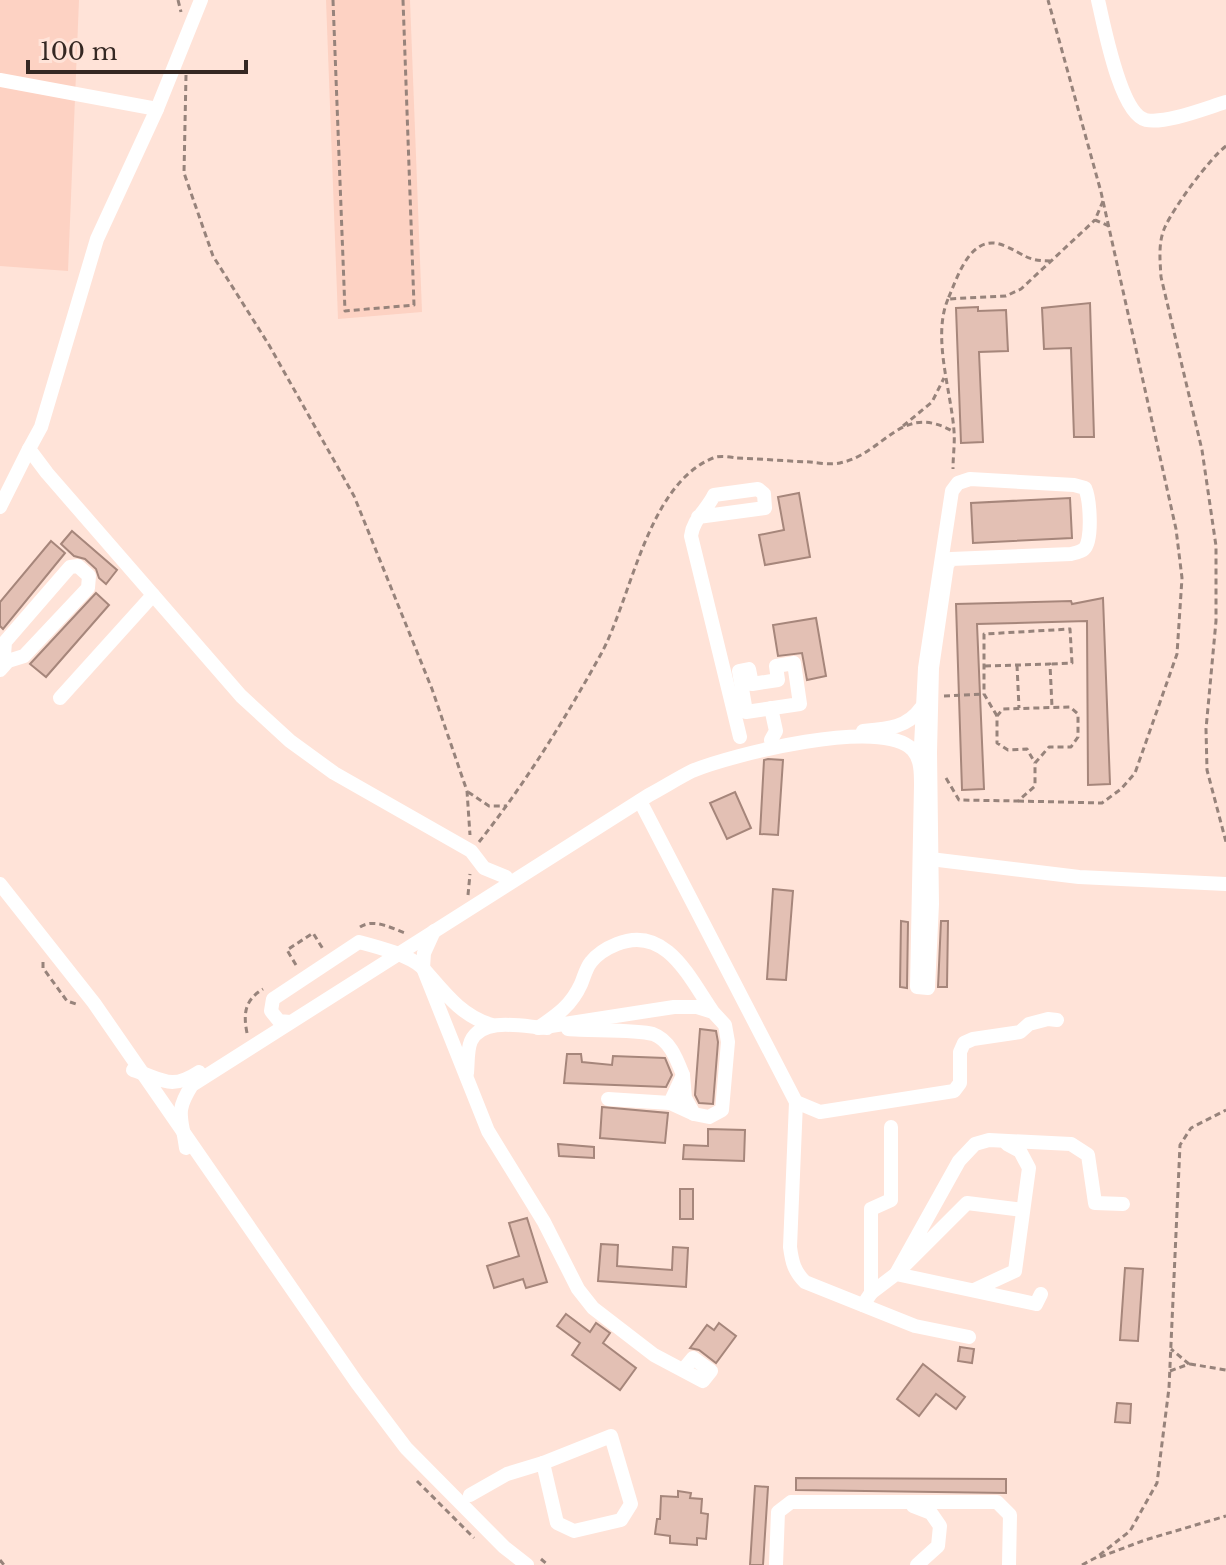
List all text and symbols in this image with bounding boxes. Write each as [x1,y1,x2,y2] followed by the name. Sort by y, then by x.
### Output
[28,24,246,74] scale bar
[40,37,118,66] text: 100 m

